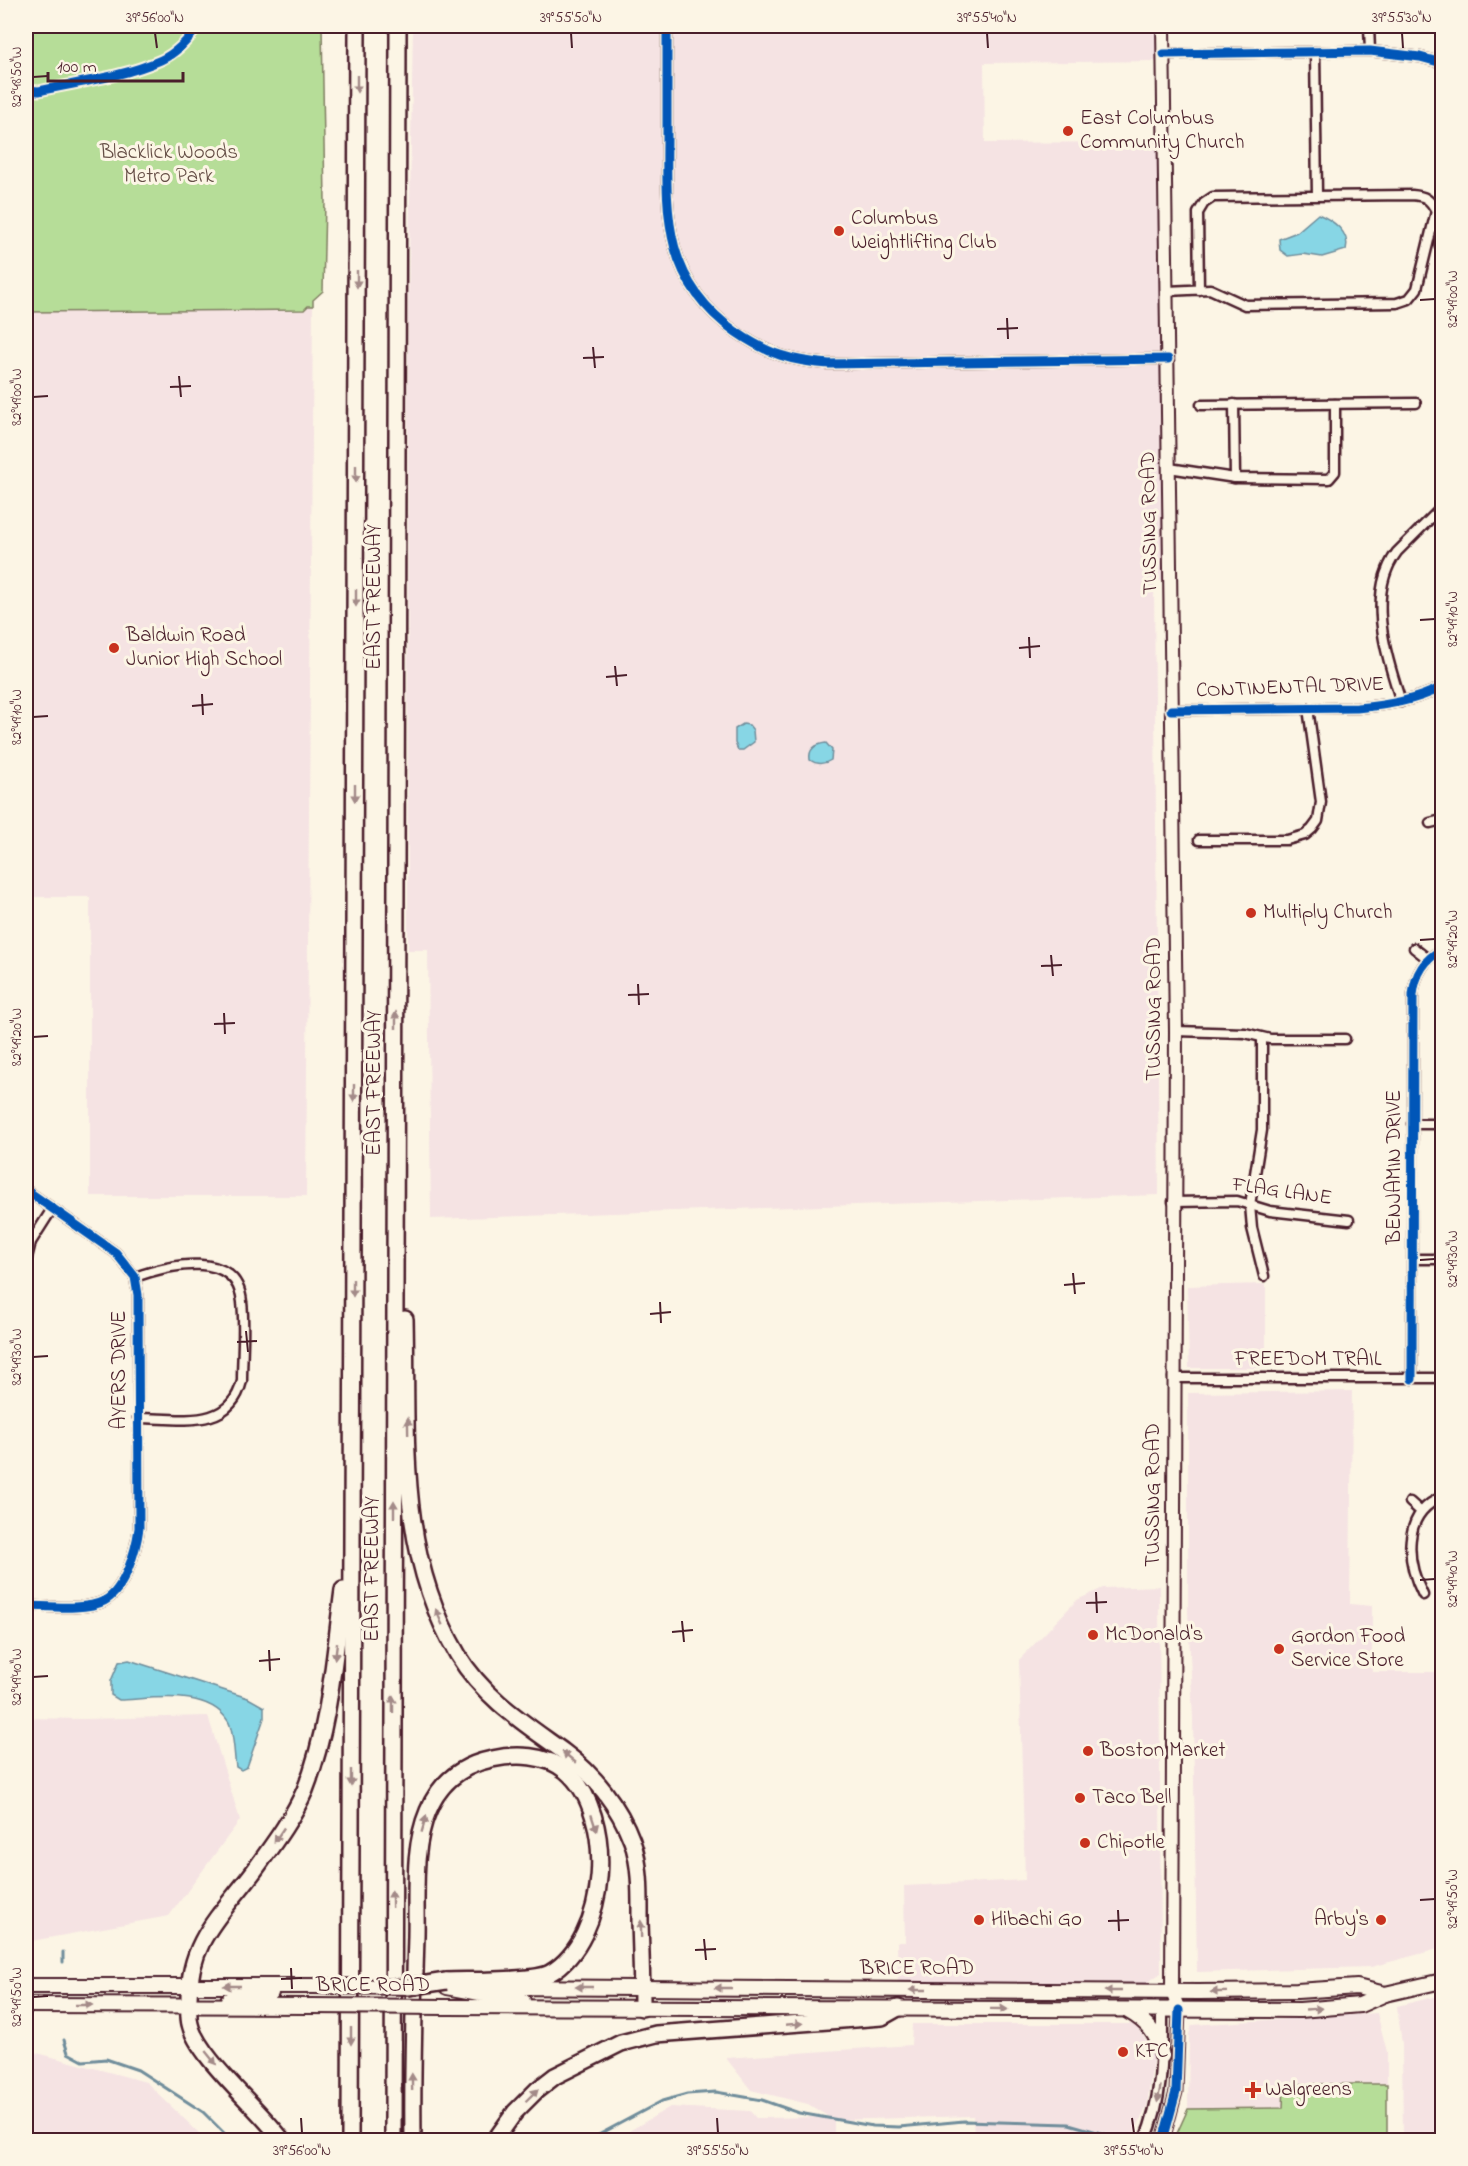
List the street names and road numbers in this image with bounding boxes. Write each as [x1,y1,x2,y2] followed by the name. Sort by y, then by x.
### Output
[1134,451,1166,595] street label: TUSSING ROAD
[360,524,390,670] street label: EAST FREEWAY
[1195,670,1385,706] street label: CONTINENTAL DRIVE
[1140,937,1170,1081] street label: TUSSING ROAD
[360,1010,390,1156] street label: EAST FREEWAY
[1380,1090,1410,1245] street label: BENJAMIN DRIVE
[1229,1170,1334,1214] street label: FLAG LANE
[105,1311,135,1429] street label: AYERS DRIVE
[1233,1345,1382,1375] street label: FREEDOM TRAIL
[1139,1423,1169,1567] street label: TUSSING ROAD
[358,1496,388,1642] street label: EAST FREEWAY
[859,1954,974,1984] street label: BRICE ROAD
[315,1971,430,2001] street label: BRICE ROAD

